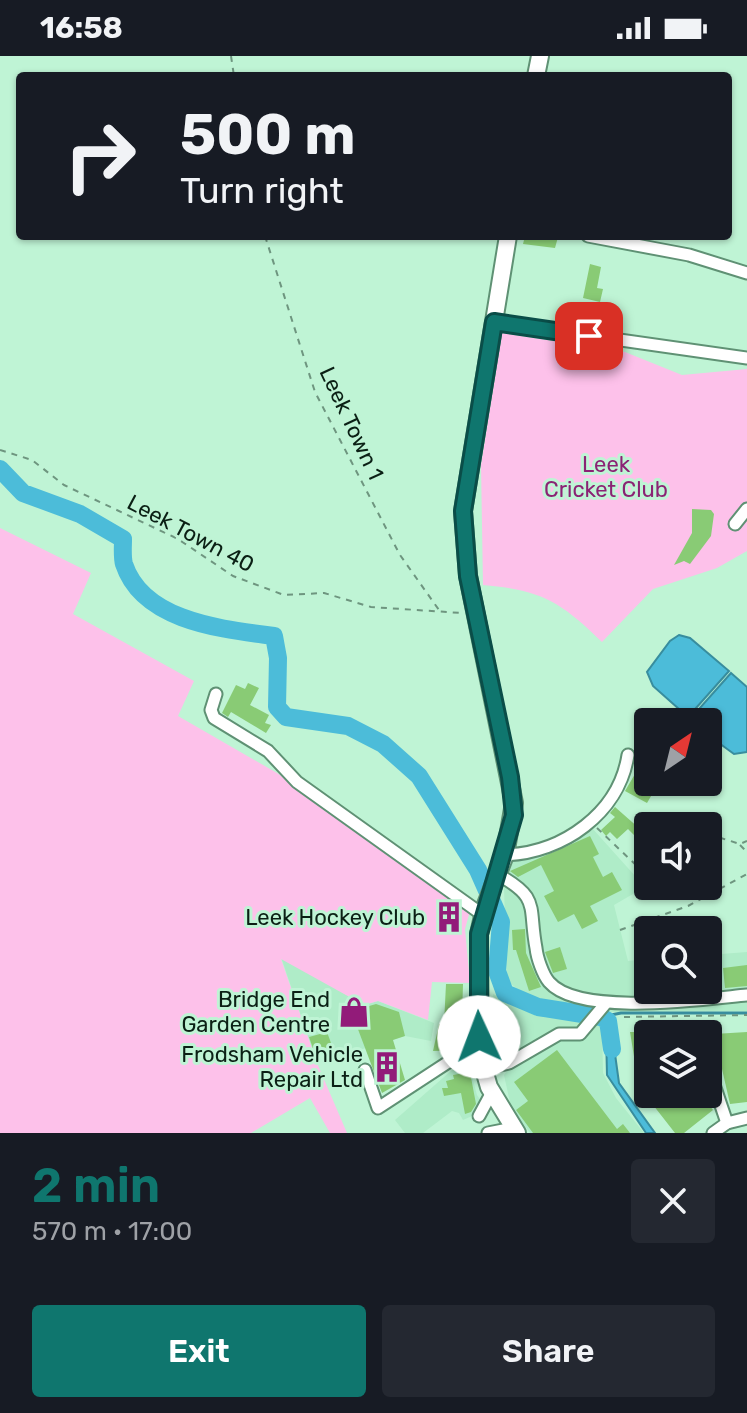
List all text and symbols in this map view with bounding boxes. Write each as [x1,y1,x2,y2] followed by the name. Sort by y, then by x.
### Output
[40,10,123,46] text: 16:58
[180,102,356,168] text: 500 m
[48,104,152,208] icon: right
[180,169,344,212] text: Turn right
[555,302,623,370] pin
[567,314,611,358] icon: arrive
[314,362,389,484] street label: Leek Town 1
[544,451,668,503] park label: Leek Cricket Club
[123,489,259,578] street label: Leek Town 40
[634,708,722,796] north arrow
[634,708,722,1108] map controls
[634,812,722,900] button: sound
[432,900,466,934] building icon: Leek Hockey Club
[245,904,425,931] place label: Leek Hockey Club
[634,916,722,1004] button: search
[181,986,330,1038] place label: Bridge End Garden Centre
[337,995,371,1029] shop icon: Bridge End Garden Centre
[437,995,521,1079] position arrow
[634,1020,722,1108] button: layers
[181,1041,363,1093] place label: Frodsham Vehicle Repair Ltd
[370,1050,404,1084] building icon: Frodsham Vehicle Repair Ltd
[32,1157,160,1214] text: 2 min
[631,1159,715,1243] button: close
[32,1216,192,1247] text: 570 m · 17:00
[32,1305,366,1397] button: Exit
[382,1305,715,1397] button: Share

